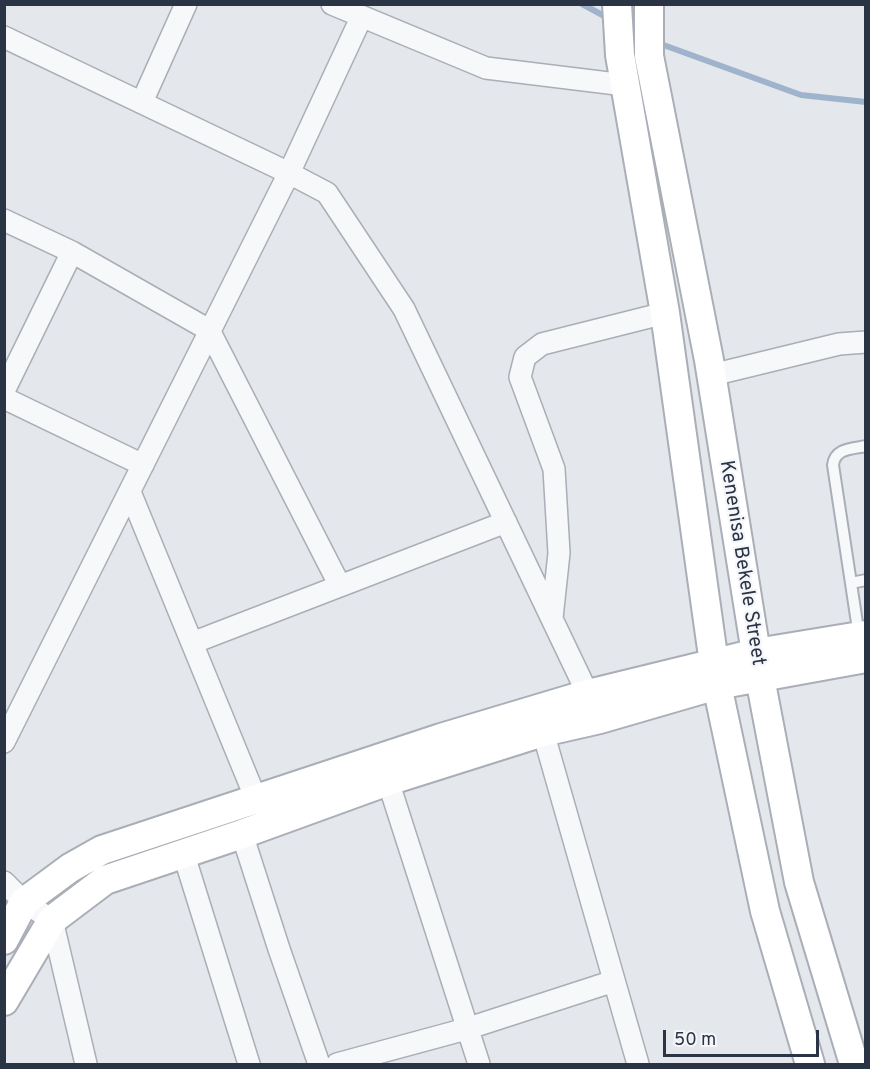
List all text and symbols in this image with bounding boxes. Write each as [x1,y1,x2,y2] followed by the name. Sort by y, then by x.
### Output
[713,459,769,667] street label: Kenenisa Bekele Street
[666,1018,822,1056] scale bar
[674,1029,716,1052] text: 50 m

